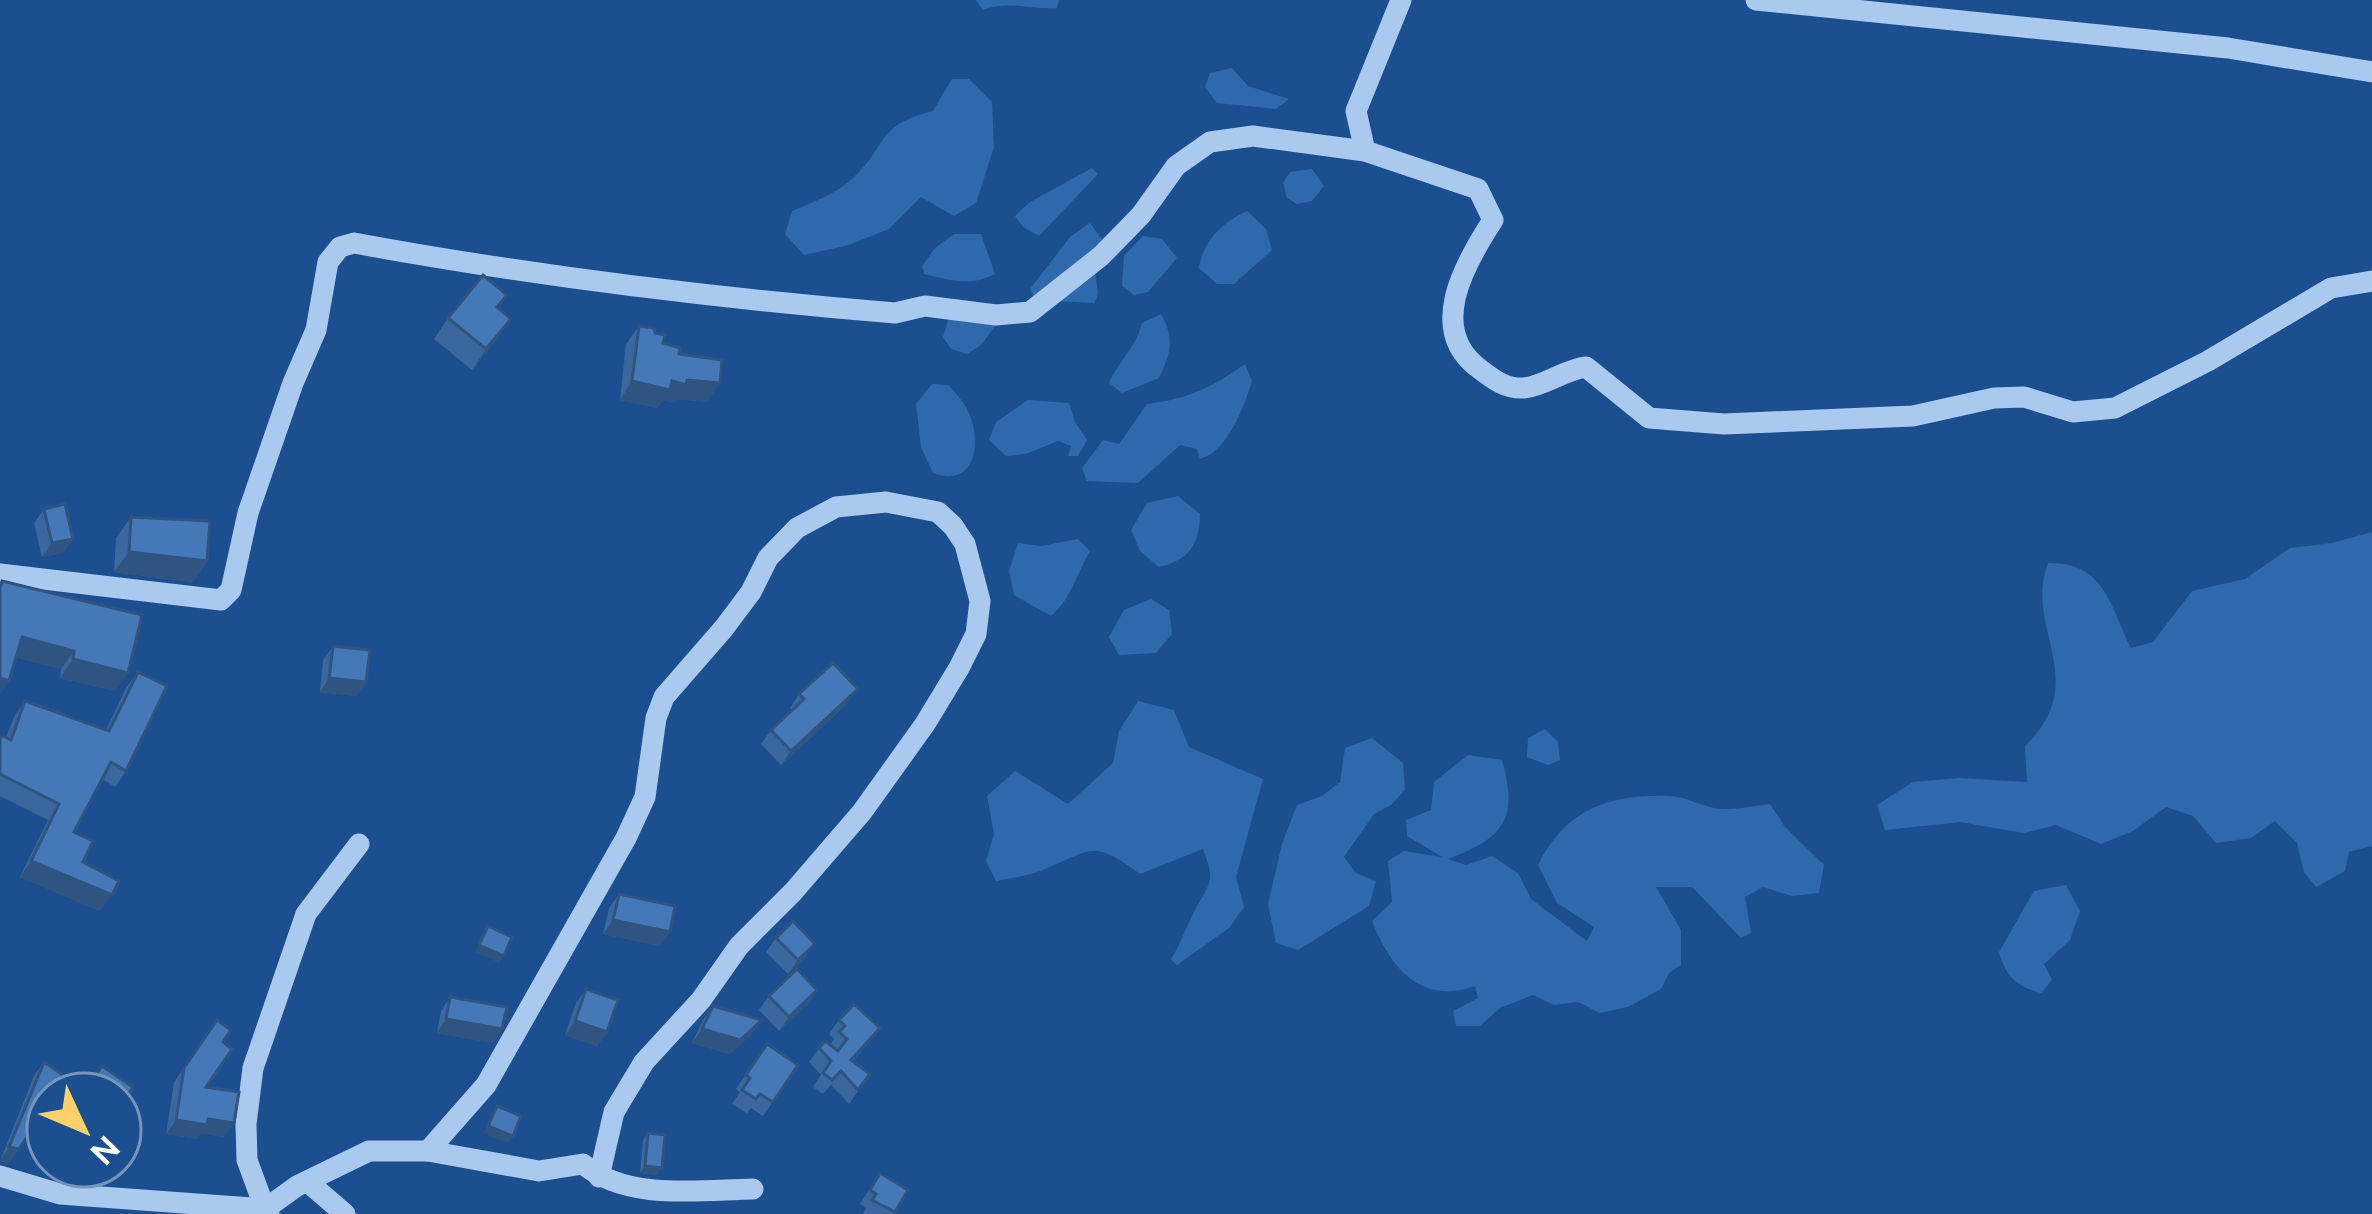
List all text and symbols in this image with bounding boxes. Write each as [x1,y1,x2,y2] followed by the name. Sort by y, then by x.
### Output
[24,1070,144,1190] north arrow
[81,1127,129,1174] text: N

